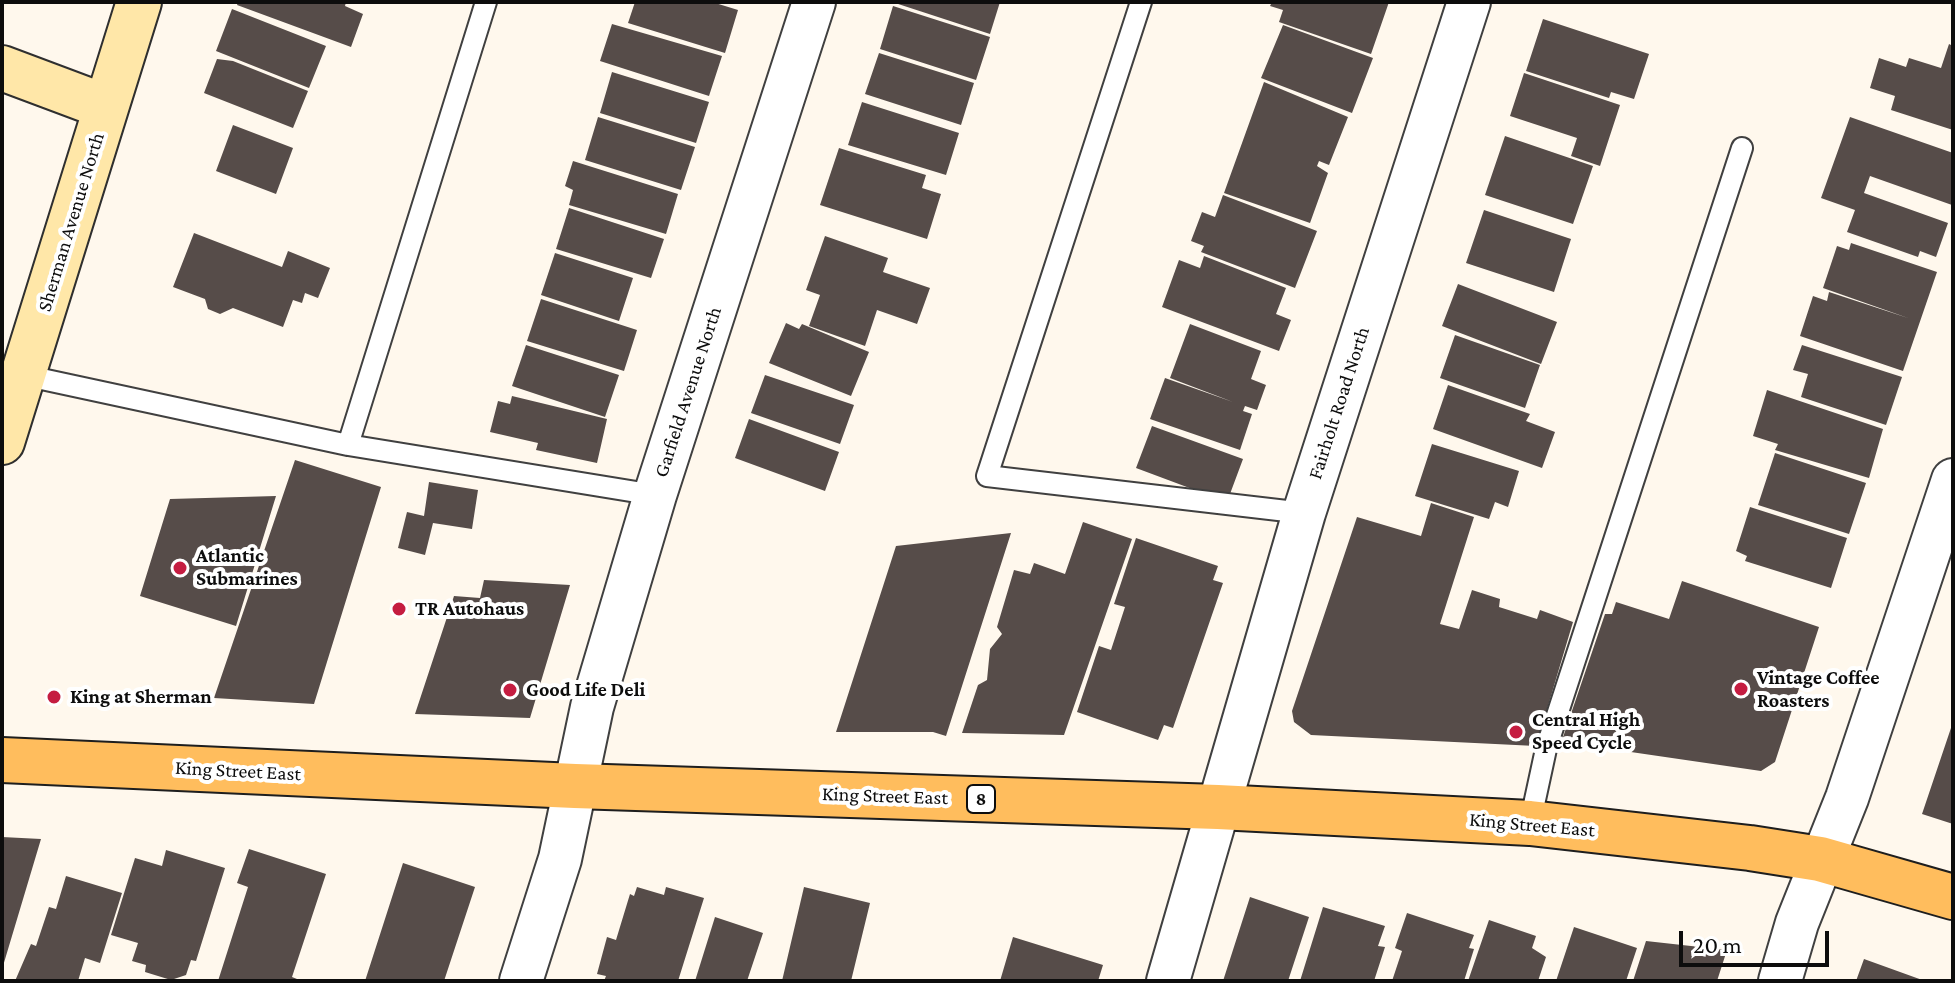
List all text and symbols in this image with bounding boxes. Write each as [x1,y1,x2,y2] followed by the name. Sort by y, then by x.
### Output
[32,130,110,314] street label: Sherman Avenue North
[649,304,727,480] street label: Garfield Avenue North
[1303,324,1375,482] street label: Fairholt Road North
[196,544,298,591] place label: Atlantic Submarines
[171,559,189,577] marker: Atlantic Submarines
[415,597,524,621] place label: TR Autohaus
[390,600,408,618] marker: TR Autohaus
[1757,666,1880,713] place label: Vintage Coffee Roasters
[526,678,645,702] place label: Good Life Deli
[1732,680,1750,698] marker: Vintage Coffee Roasters
[501,681,519,699] marker: Good Life Deli
[70,685,212,709] place label: King at Sherman
[45,688,63,706] marker: King at Sherman
[1532,708,1640,755] place label: Central High Speed Cycle
[1507,723,1525,741] marker: Central High Speed Cycle
[174,756,302,786] street label: King Street East
[822,782,948,810] street label: King Street East
[967,785,995,813] road number: 8
[1468,808,1596,842] street label: King Street East
[1683,915,1833,965] scale bar
[1693,931,1742,958] text: 20 m

